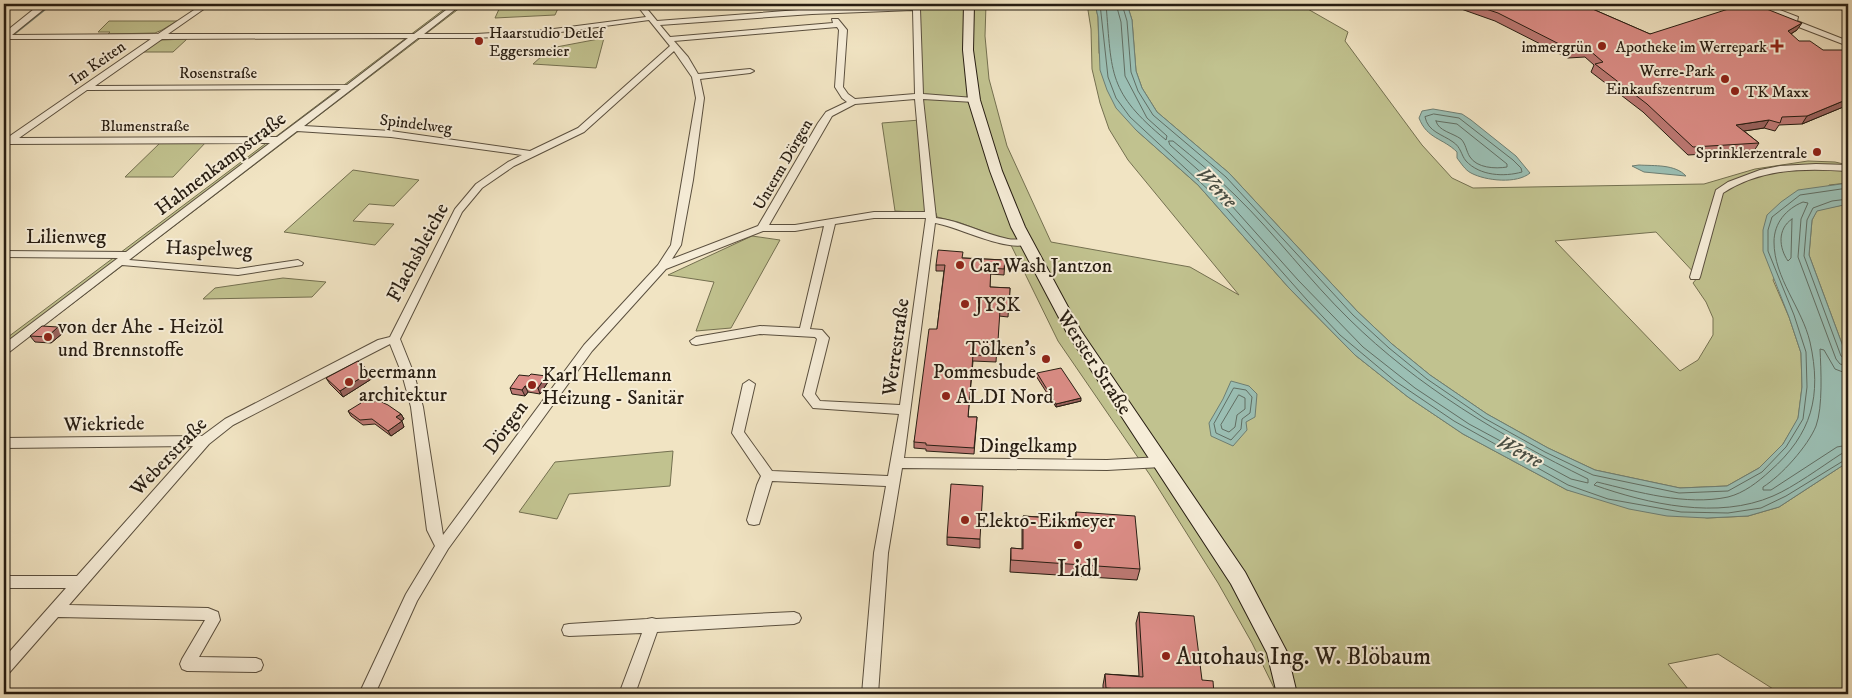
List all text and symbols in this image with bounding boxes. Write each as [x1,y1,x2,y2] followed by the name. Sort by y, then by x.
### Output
[489,23,607,61] place label: Haarstudio Detlef Eggersmeier
[473,35,485,47] marker: Haarstudio Detlef Eggersmeier
[66,36,130,89] street label: Im Keiten
[1521,37,1593,57] place label: immergrün
[1616,37,1767,57] place label: Apotheke im Werrepark
[1596,40,1608,52] marker: immergrün
[1771,40,1783,52] marker: Apotheke im Werrepark
[1606,61,1715,99] place label: Werre-Park Einkaufszentrum
[179,63,257,83] street label: Rosenstraße
[1719,73,1731,85] marker: Werre-Park Einkaufszentrum
[1745,82,1809,102] place label: TK Maxx
[1729,85,1741,97] marker: TK Maxx
[150,107,291,222] street label: Hahnenkampstraße
[379,110,453,138] street label: Spindelweg
[749,115,817,214] street label: Unterm Dörgen
[101,116,190,136] street label: Blumenstraße
[1696,143,1807,163] place label: Sprinklerzentrale
[1811,146,1823,158] marker: Sprinklerzentrale
[1190,161,1243,215] water label: Werre
[382,199,455,306] street label: Flachsbleiche
[26,225,106,250] street label: Lilienweg
[165,235,253,264] street label: Haspelweg
[970,254,1113,279] place label: Car Wash Jantzon
[954,259,966,271] marker: Car Wash Jantzon
[973,293,1020,318] place label: JYSK
[877,297,916,399] street label: Werrestraße
[959,298,971,310] marker: JYSK
[1050,305,1137,420] street label: Werster Straße
[57,315,224,363] place label: von der Ahe - Heizöl und Brennstoffe
[42,331,54,343] marker: von der Ahe - Heizöl und Brennstoffe
[933,337,1036,385] place label: Tölken's Pommesbude
[1040,353,1052,365] marker: Tölken's Pommesbude
[359,360,448,408] place label: beermann architektur
[542,363,685,411] place label: Karl Hellemann Heizung - Sanitär
[343,376,355,388] marker: beermann architektur
[526,379,538,391] marker: Karl Hellemann Heizung - Sanitär
[956,385,1053,410] place label: ALDI Nord
[940,390,952,402] marker: ALDI Nord
[478,396,534,460] street label: Dörgen
[62,411,145,438] street label: Wiekriede
[125,412,213,502] street label: Weberstraße
[1492,429,1548,475] water label: Werre
[979,434,1077,459] street label: Dingelkamp
[975,509,1116,534] place label: Elekto-Eikmeyer
[959,514,971,526] marker: Elekto-Eikmeyer
[1072,539,1084,551] marker: Lidl
[1057,554,1100,584] place label: Lidl
[1176,642,1431,672] place label: Autohaus Ing. W. Blöbaum
[1160,650,1172,662] marker: Autohaus Ing. W. Blöbaum

